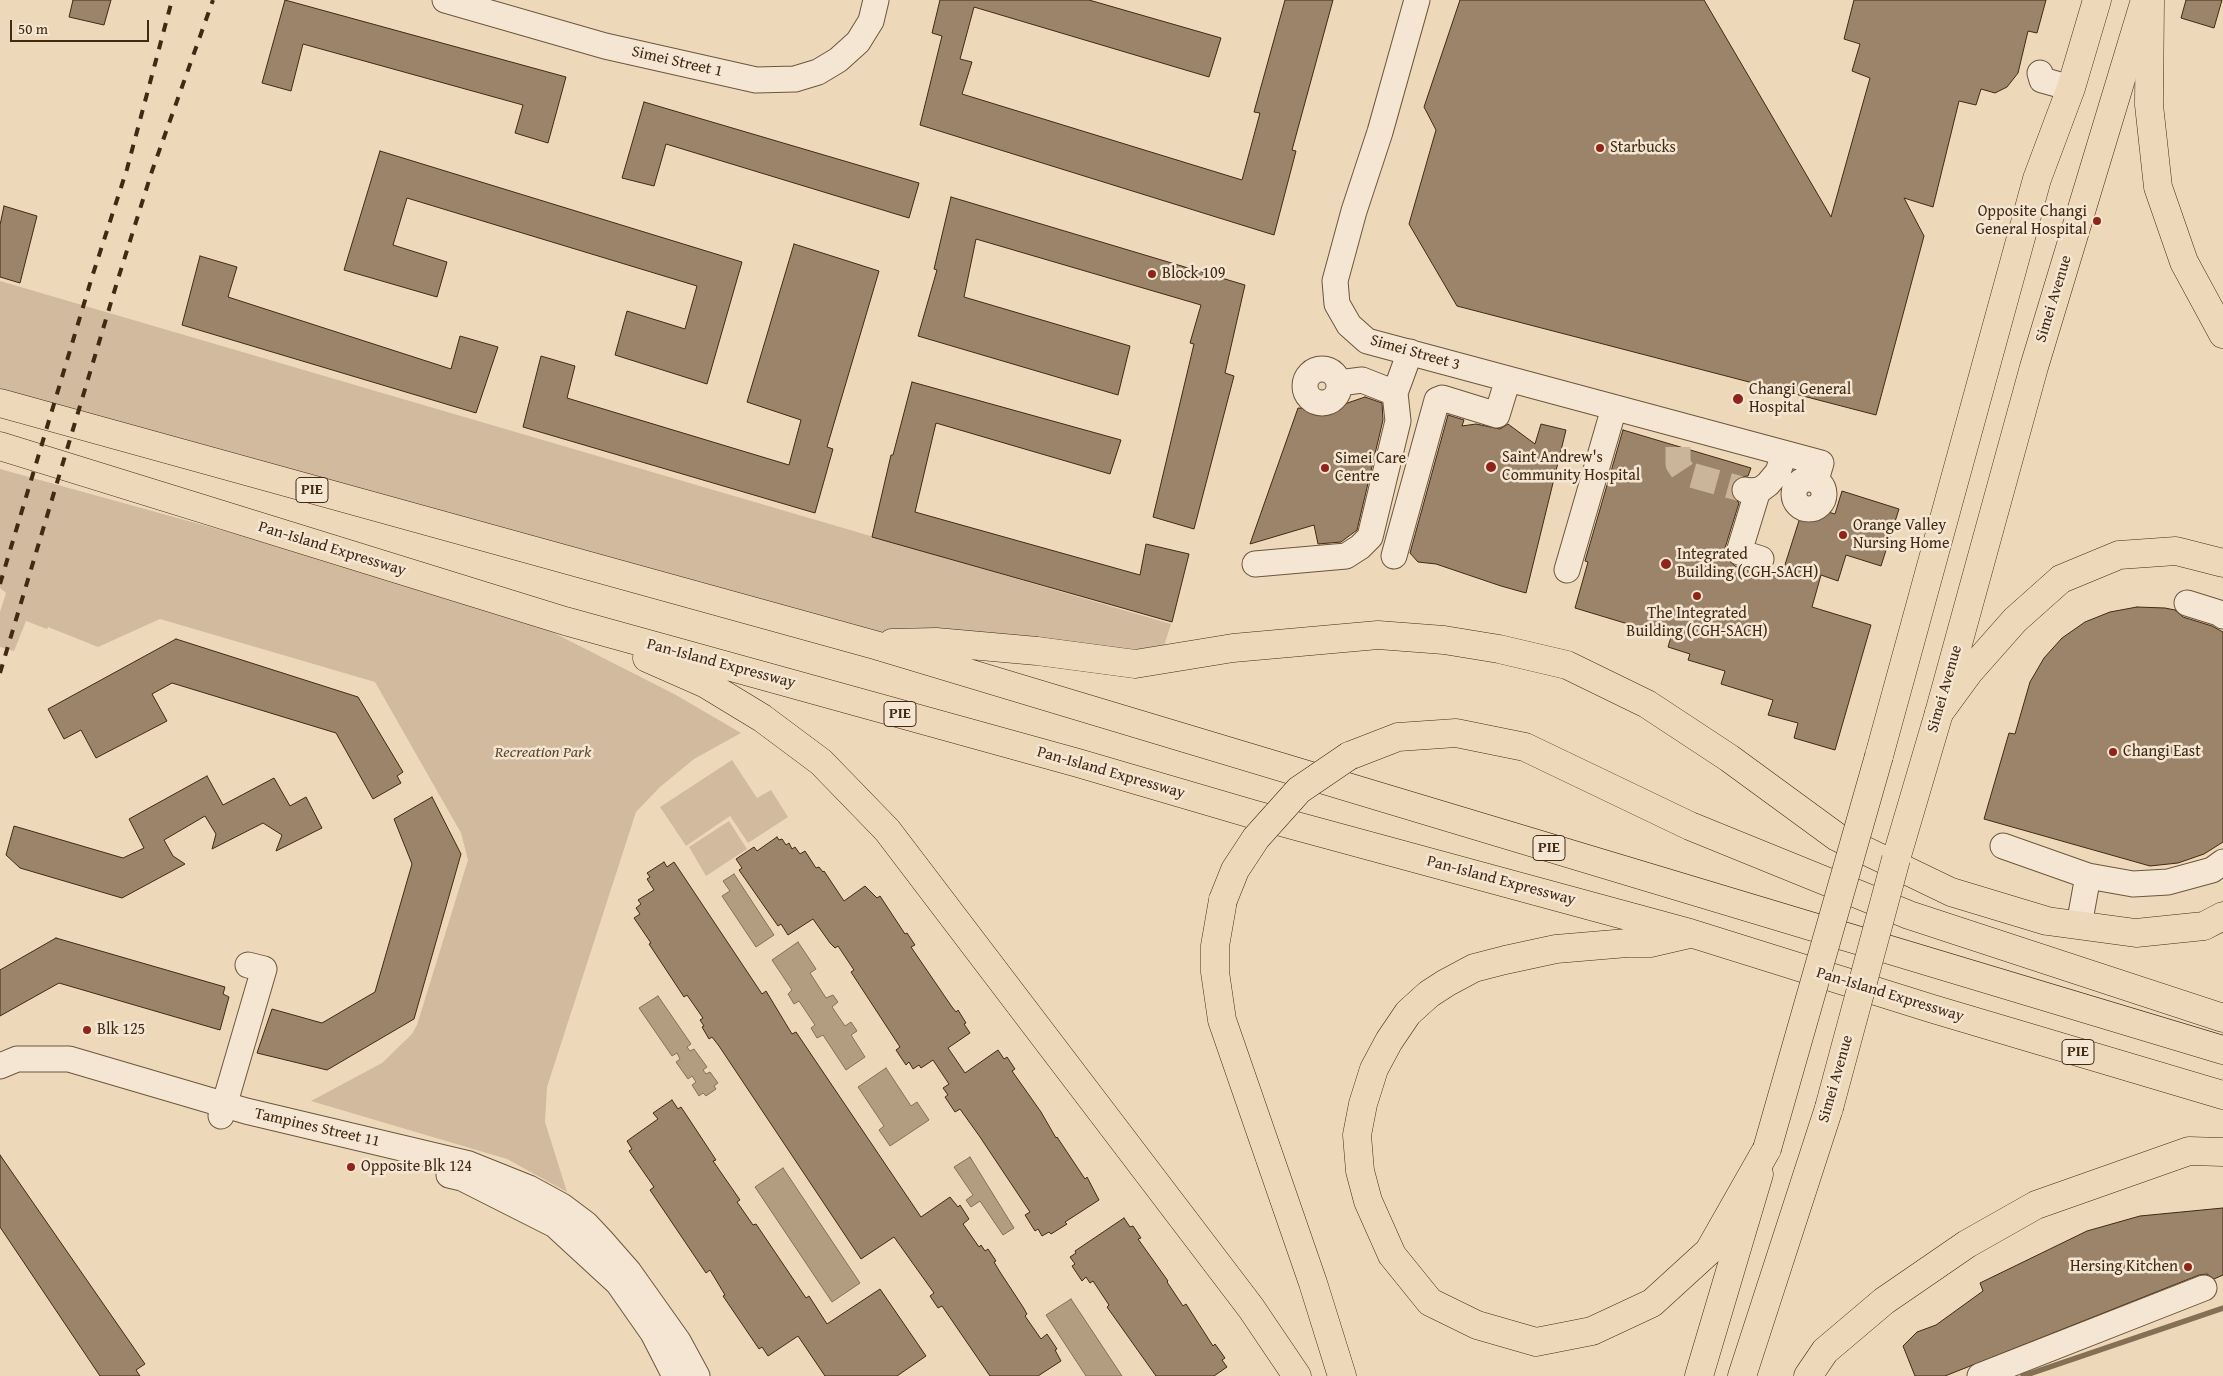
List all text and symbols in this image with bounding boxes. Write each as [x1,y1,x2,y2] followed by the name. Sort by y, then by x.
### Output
[12,10,151,42] scale bar
[18,18,48,39] text: 50 m
[630,42,724,82] street label: Simei Street 1
[1610,138,1676,158] place label: Starbucks
[1594,142,1606,154] marker: Starbucks
[1976,202,2087,240] place label: Opposite Changi General Hospital
[2091,215,2103,227] marker: Opposite Changi General Hospital
[2032,253,2076,345] street label: Simei Avenue
[1162,264,1225,284] place label: Block 109
[1146,268,1158,280] marker: Block 109
[1368,331,1462,375] street label: Simei Street 3
[1749,380,1851,418] place label: Changi General Hospital
[1731,392,1745,406] marker: Changi General Hospital
[1502,448,1640,486] place label: Saint Andrew's Community Hospital
[1335,449,1406,487] place label: Simei Care Centre
[1484,460,1498,474] marker: Saint Andrew's Community Hospital
[1319,462,1331,474] marker: Simei Care Centre
[296,478,328,502] road number: PIE
[1853,516,1949,554] place label: Orange Valley Nursing Home
[256,517,408,581] street label: Pan-Island Expressway
[1837,529,1849,541] marker: Orange Valley Nursing Home
[1677,545,1818,583] place label: Integrated Building (CGH-SACH)
[1659,557,1673,571] marker: Integrated Building (CGH-SACH)
[1691,590,1703,602] marker: The Integrated Building (CGH-SACH)
[1626,604,1768,642] place label: The Integrated Building (CGH-SACH)
[645,635,797,693] street label: Pan-Island Expressway
[1923,643,1967,735] street label: Simei Avenue
[884,702,916,726] road number: PIE
[2123,742,2201,762] place label: Changi East
[495,743,591,763] park label: Recreation Park
[1035,743,1187,803] street label: Pan-Island Expressway
[2107,746,2119,758] marker: Changi East
[1533,836,1565,860] road number: PIE
[1425,852,1577,910] street label: Pan-Island Expressway
[1814,963,1966,1027] street label: Pan-Island Expressway
[97,1020,145,1040] place label: Blk 125
[81,1024,93,1036] marker: Blk 125
[1814,1033,1858,1125] street label: Simei Avenue
[2062,1040,2094,1064] road number: PIE
[253,1104,381,1152] street label: Tampines Street 11
[361,1157,472,1177] place label: Opposite Blk 124
[345,1161,357,1173] marker: Opposite Blk 124
[2070,1257,2178,1277] place label: Hersing Kitchen
[2182,1261,2194,1273] marker: Hersing Kitchen

